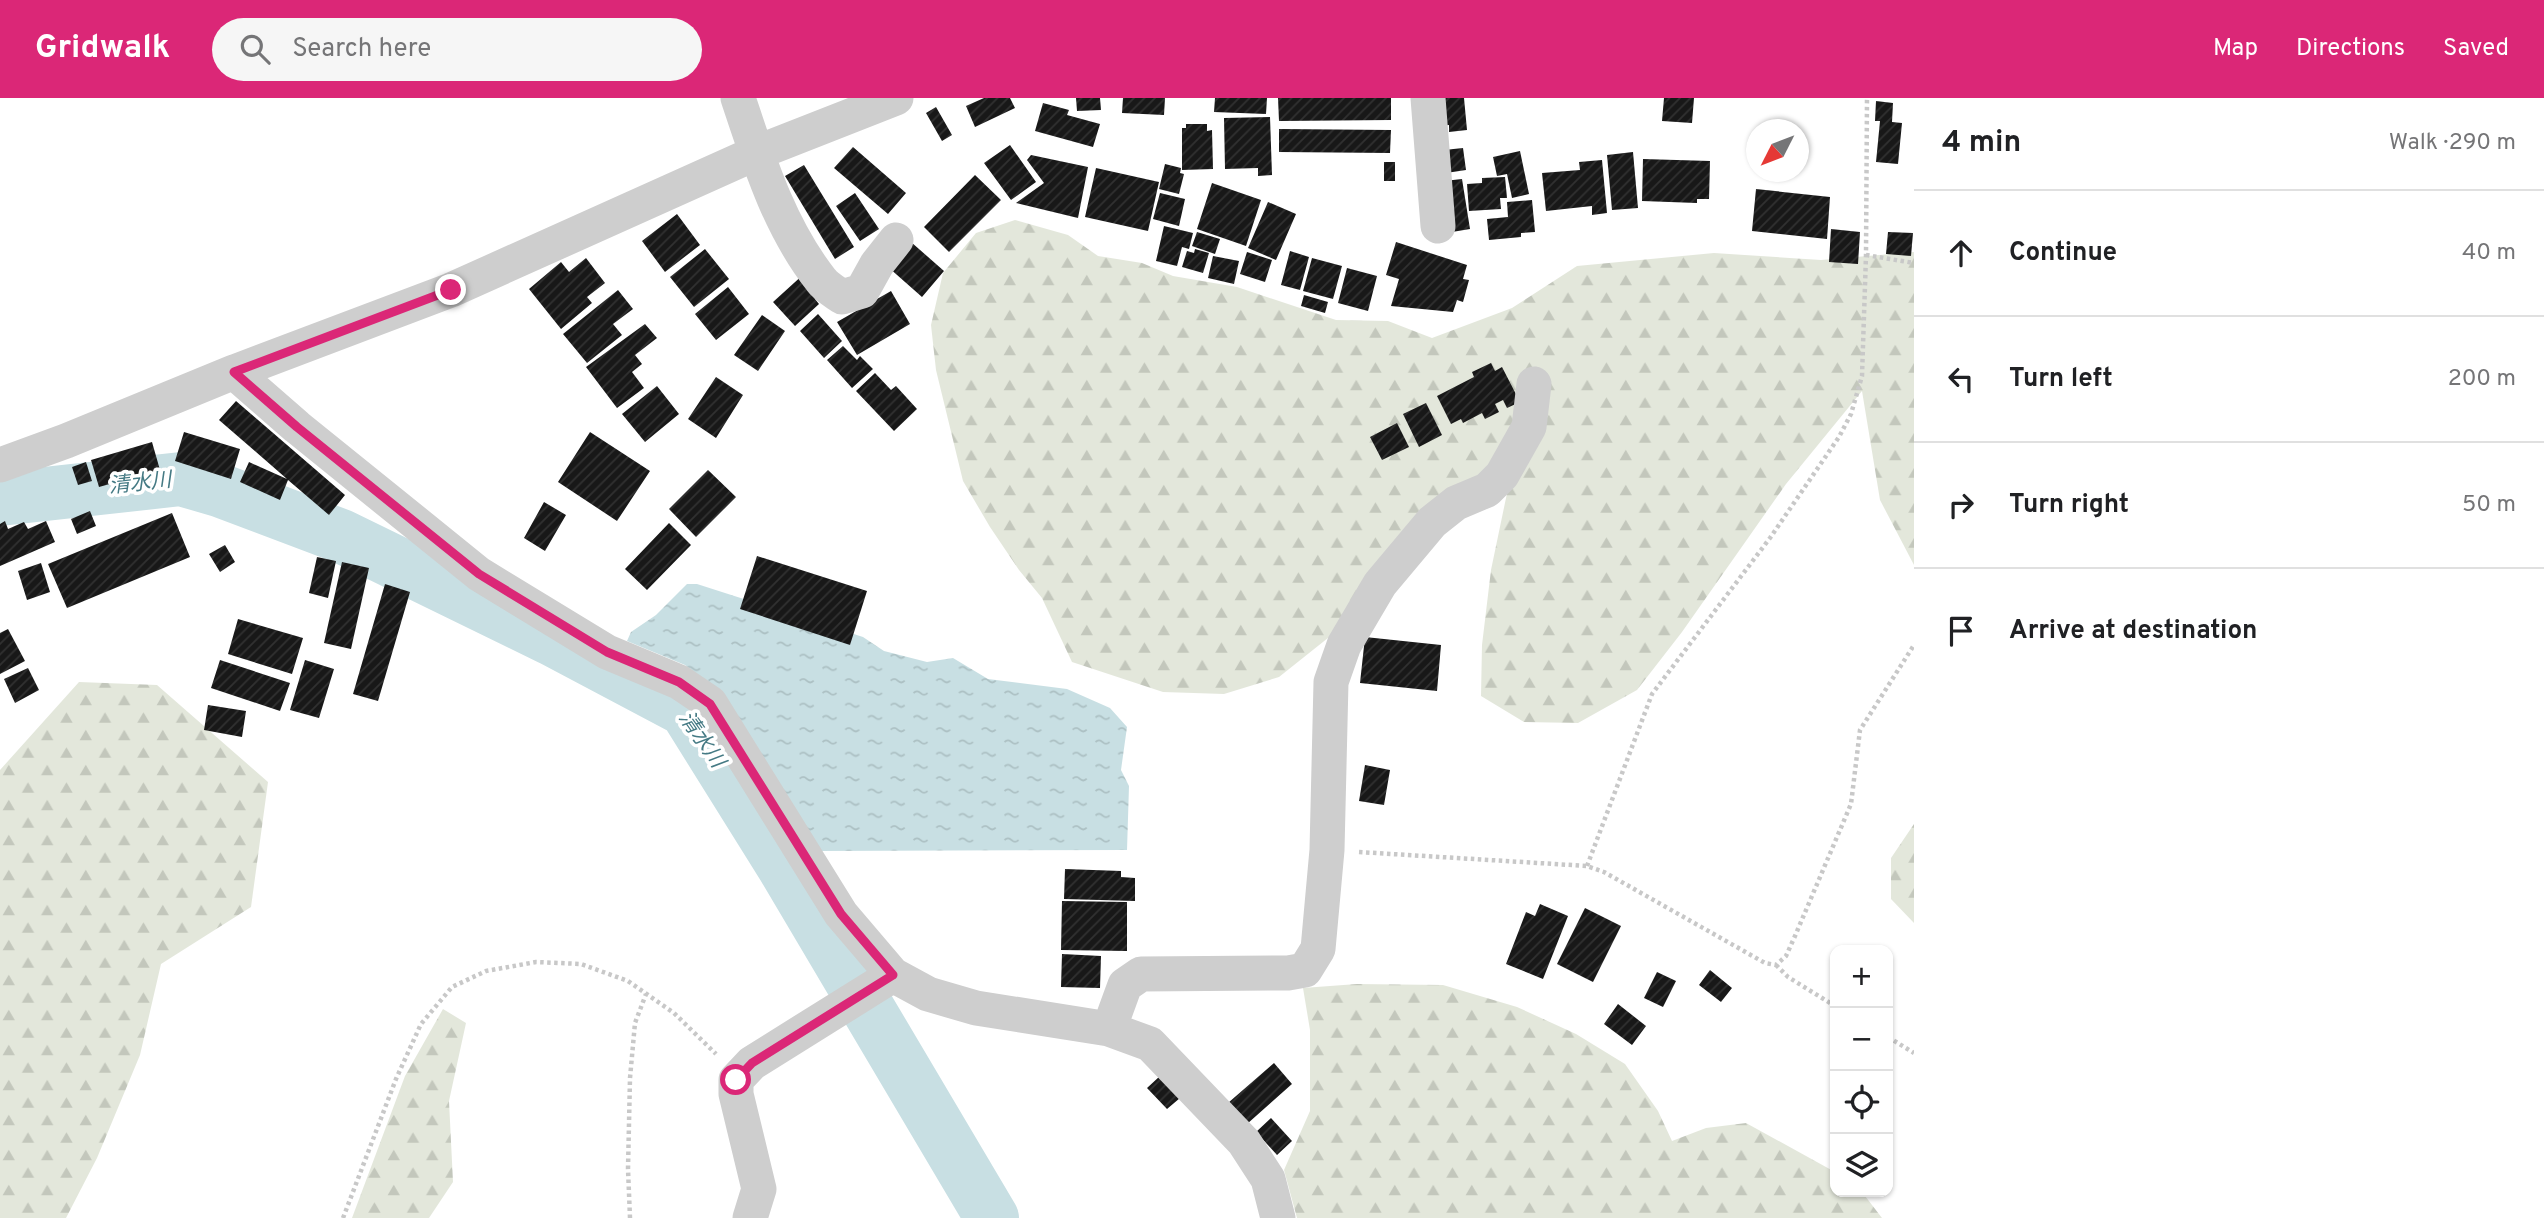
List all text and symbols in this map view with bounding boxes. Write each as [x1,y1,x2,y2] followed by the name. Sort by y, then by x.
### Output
[212,18,702,81] search box
[35,28,170,70] text: Gridwalk
[236,30,274,68] icon: search
[292,33,431,66] text: Search here
[2213,34,2258,64] text: Map
[2296,34,2405,64] text: Directions
[2443,34,2509,64] text: Saved
[1746,119,1809,182] north arrow
[1942,125,2021,162] text: 4 min
[2389,129,2516,158] text: Walk · 290 m
[1942,234,1980,272] icon: ahead
[2009,237,2117,270] text: Continue
[2462,239,2516,268] text: 40 m
[435,274,466,305] route end
[1942,360,1980,398] icon: left
[2009,363,2113,396] text: Turn left
[2448,365,2516,394] text: 200 m
[107,467,175,501] water label: 清水川
[1942,486,1980,524] icon: right
[2009,489,2129,522] text: Turn right
[2462,491,2516,520] text: 50 m
[1942,612,1980,650] icon: arrive
[2009,615,2257,648] text: Arrive at destination
[672,706,731,775] water label: 清水川
[1830,945,1893,1197] map controls
[1830,945,1893,1008] button: +
[1830,1008,1893,1071] button: −
[720,1064,751,1095] route start
[1830,1071,1893,1134] button: locate
[1830,1134,1893,1197] button: layers

